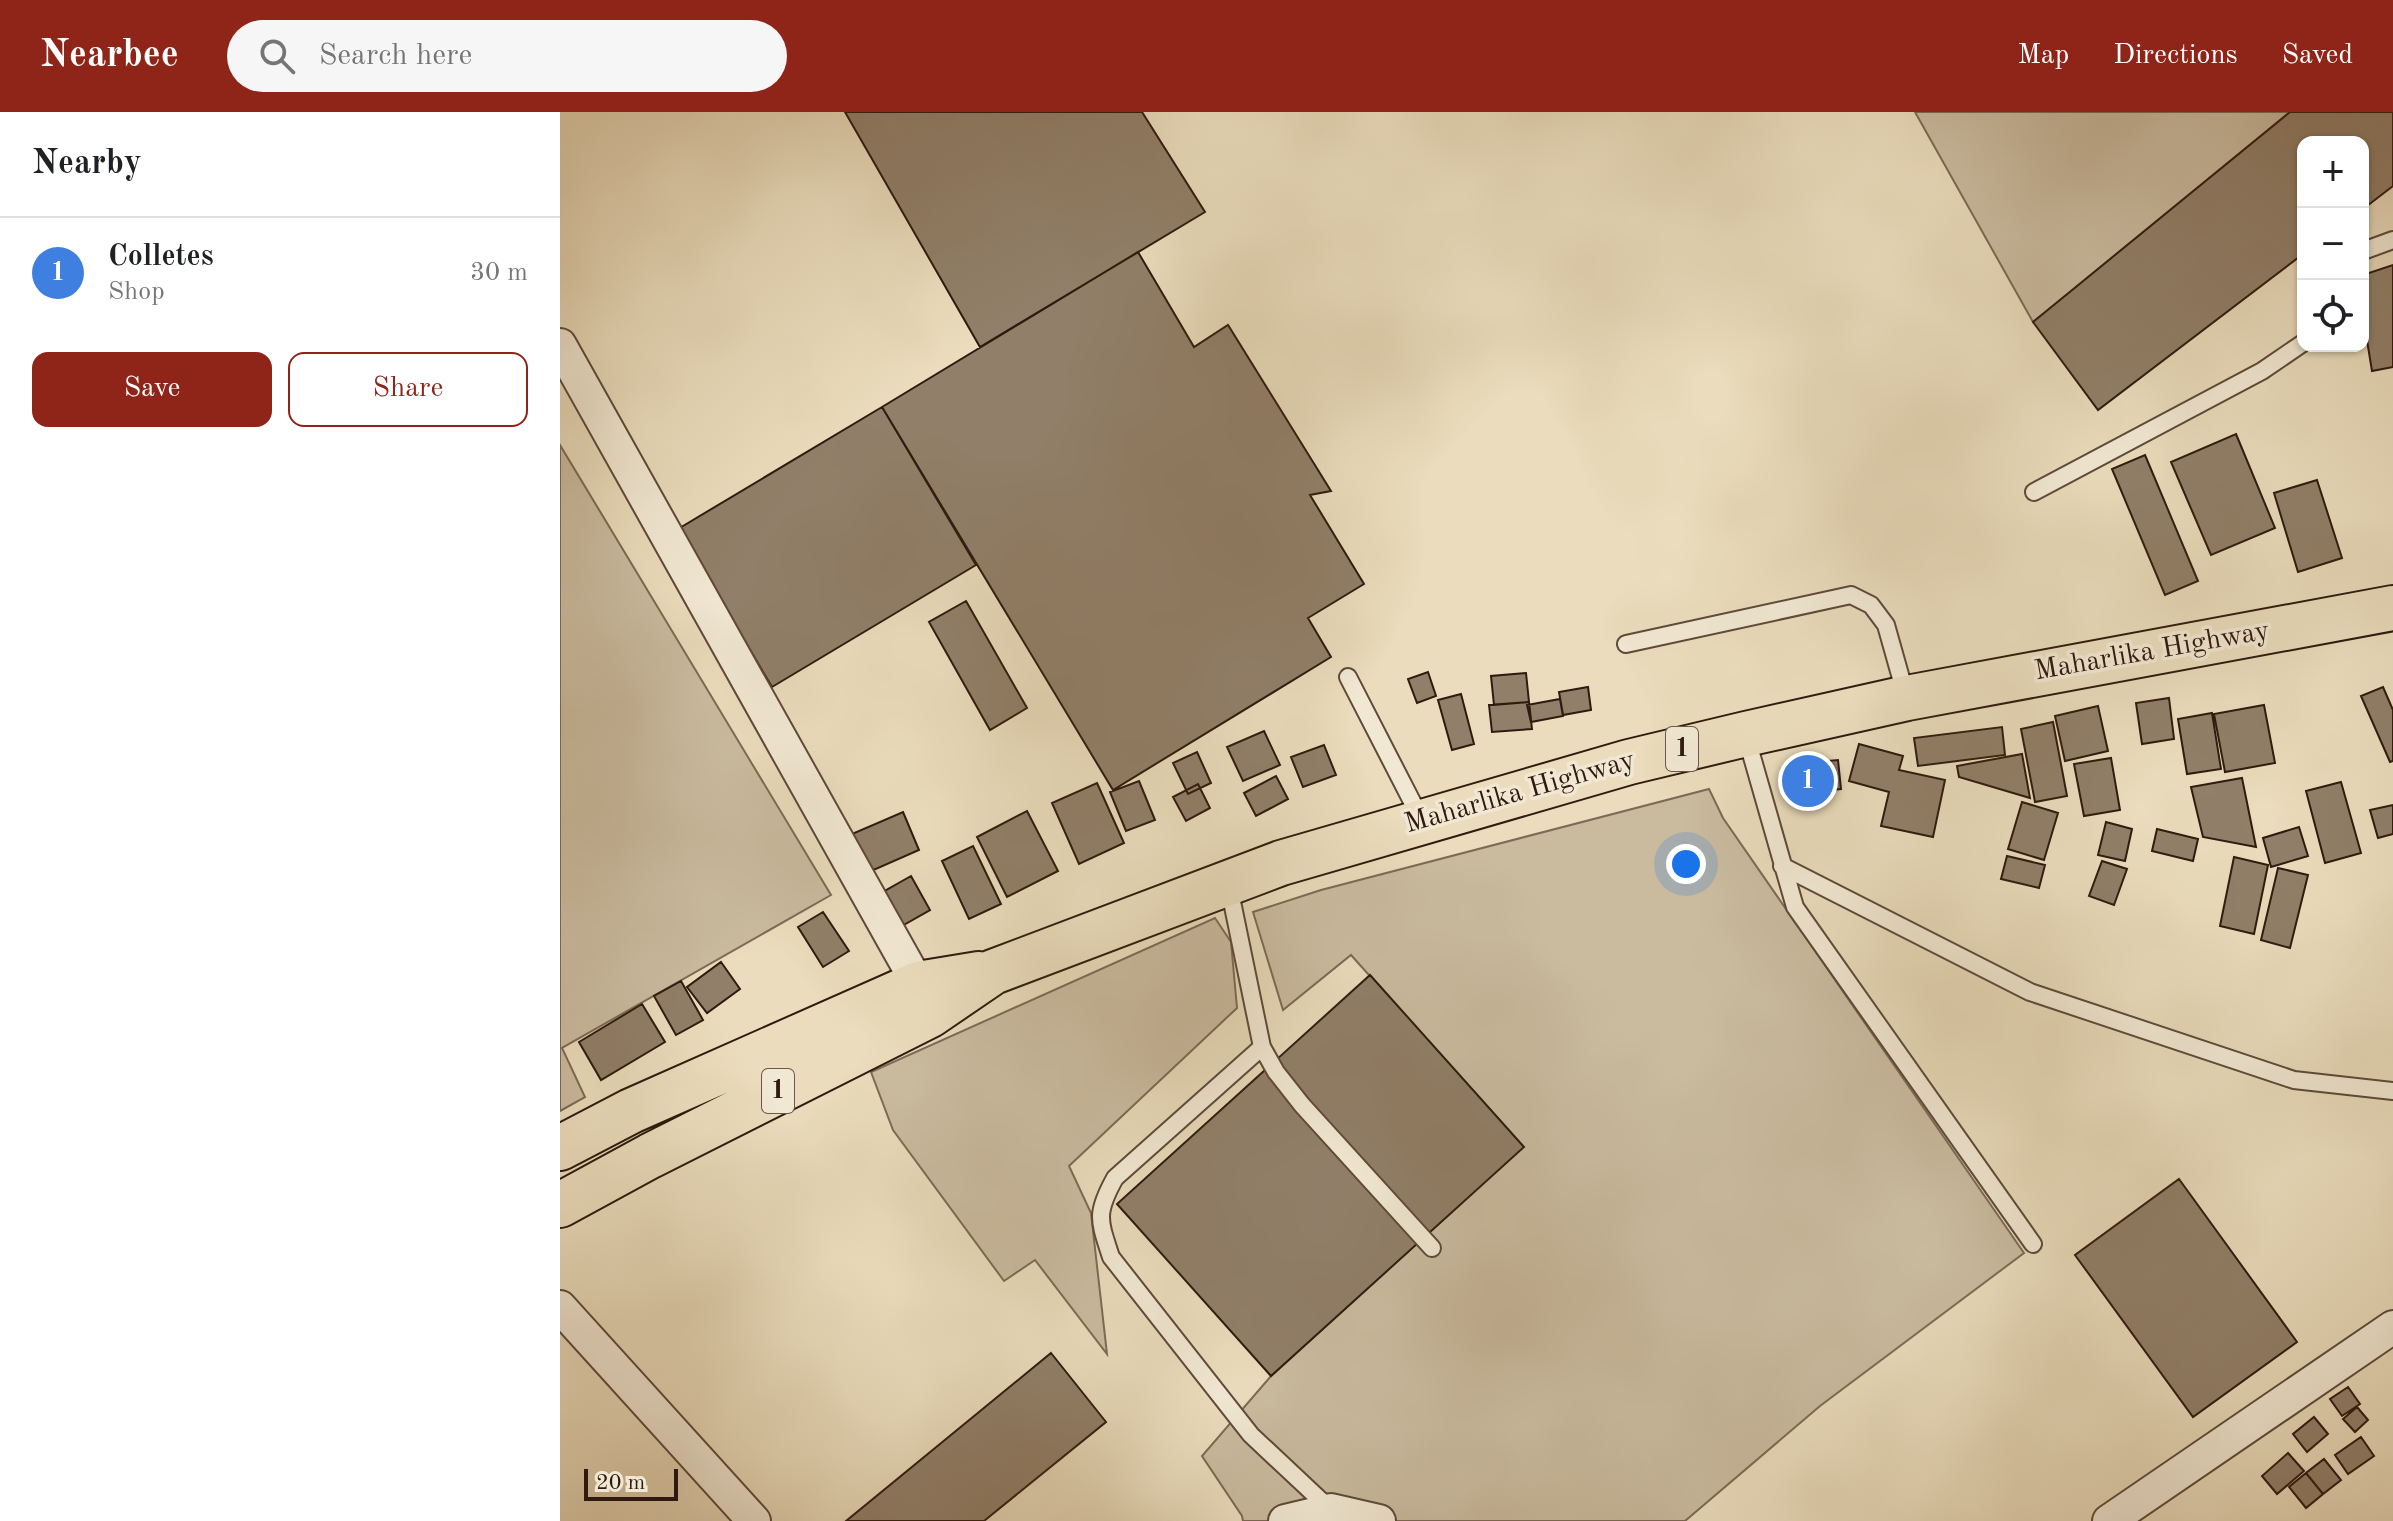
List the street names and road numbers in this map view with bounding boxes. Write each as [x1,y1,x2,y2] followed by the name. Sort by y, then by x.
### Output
[2032,618,2272,686] street label: Maharlika Highway
[1666,727,1698,771] road number: 1
[1402,747,1639,839] street label: Maharlika Highway
[762,1069,794,1113] road number: 1

